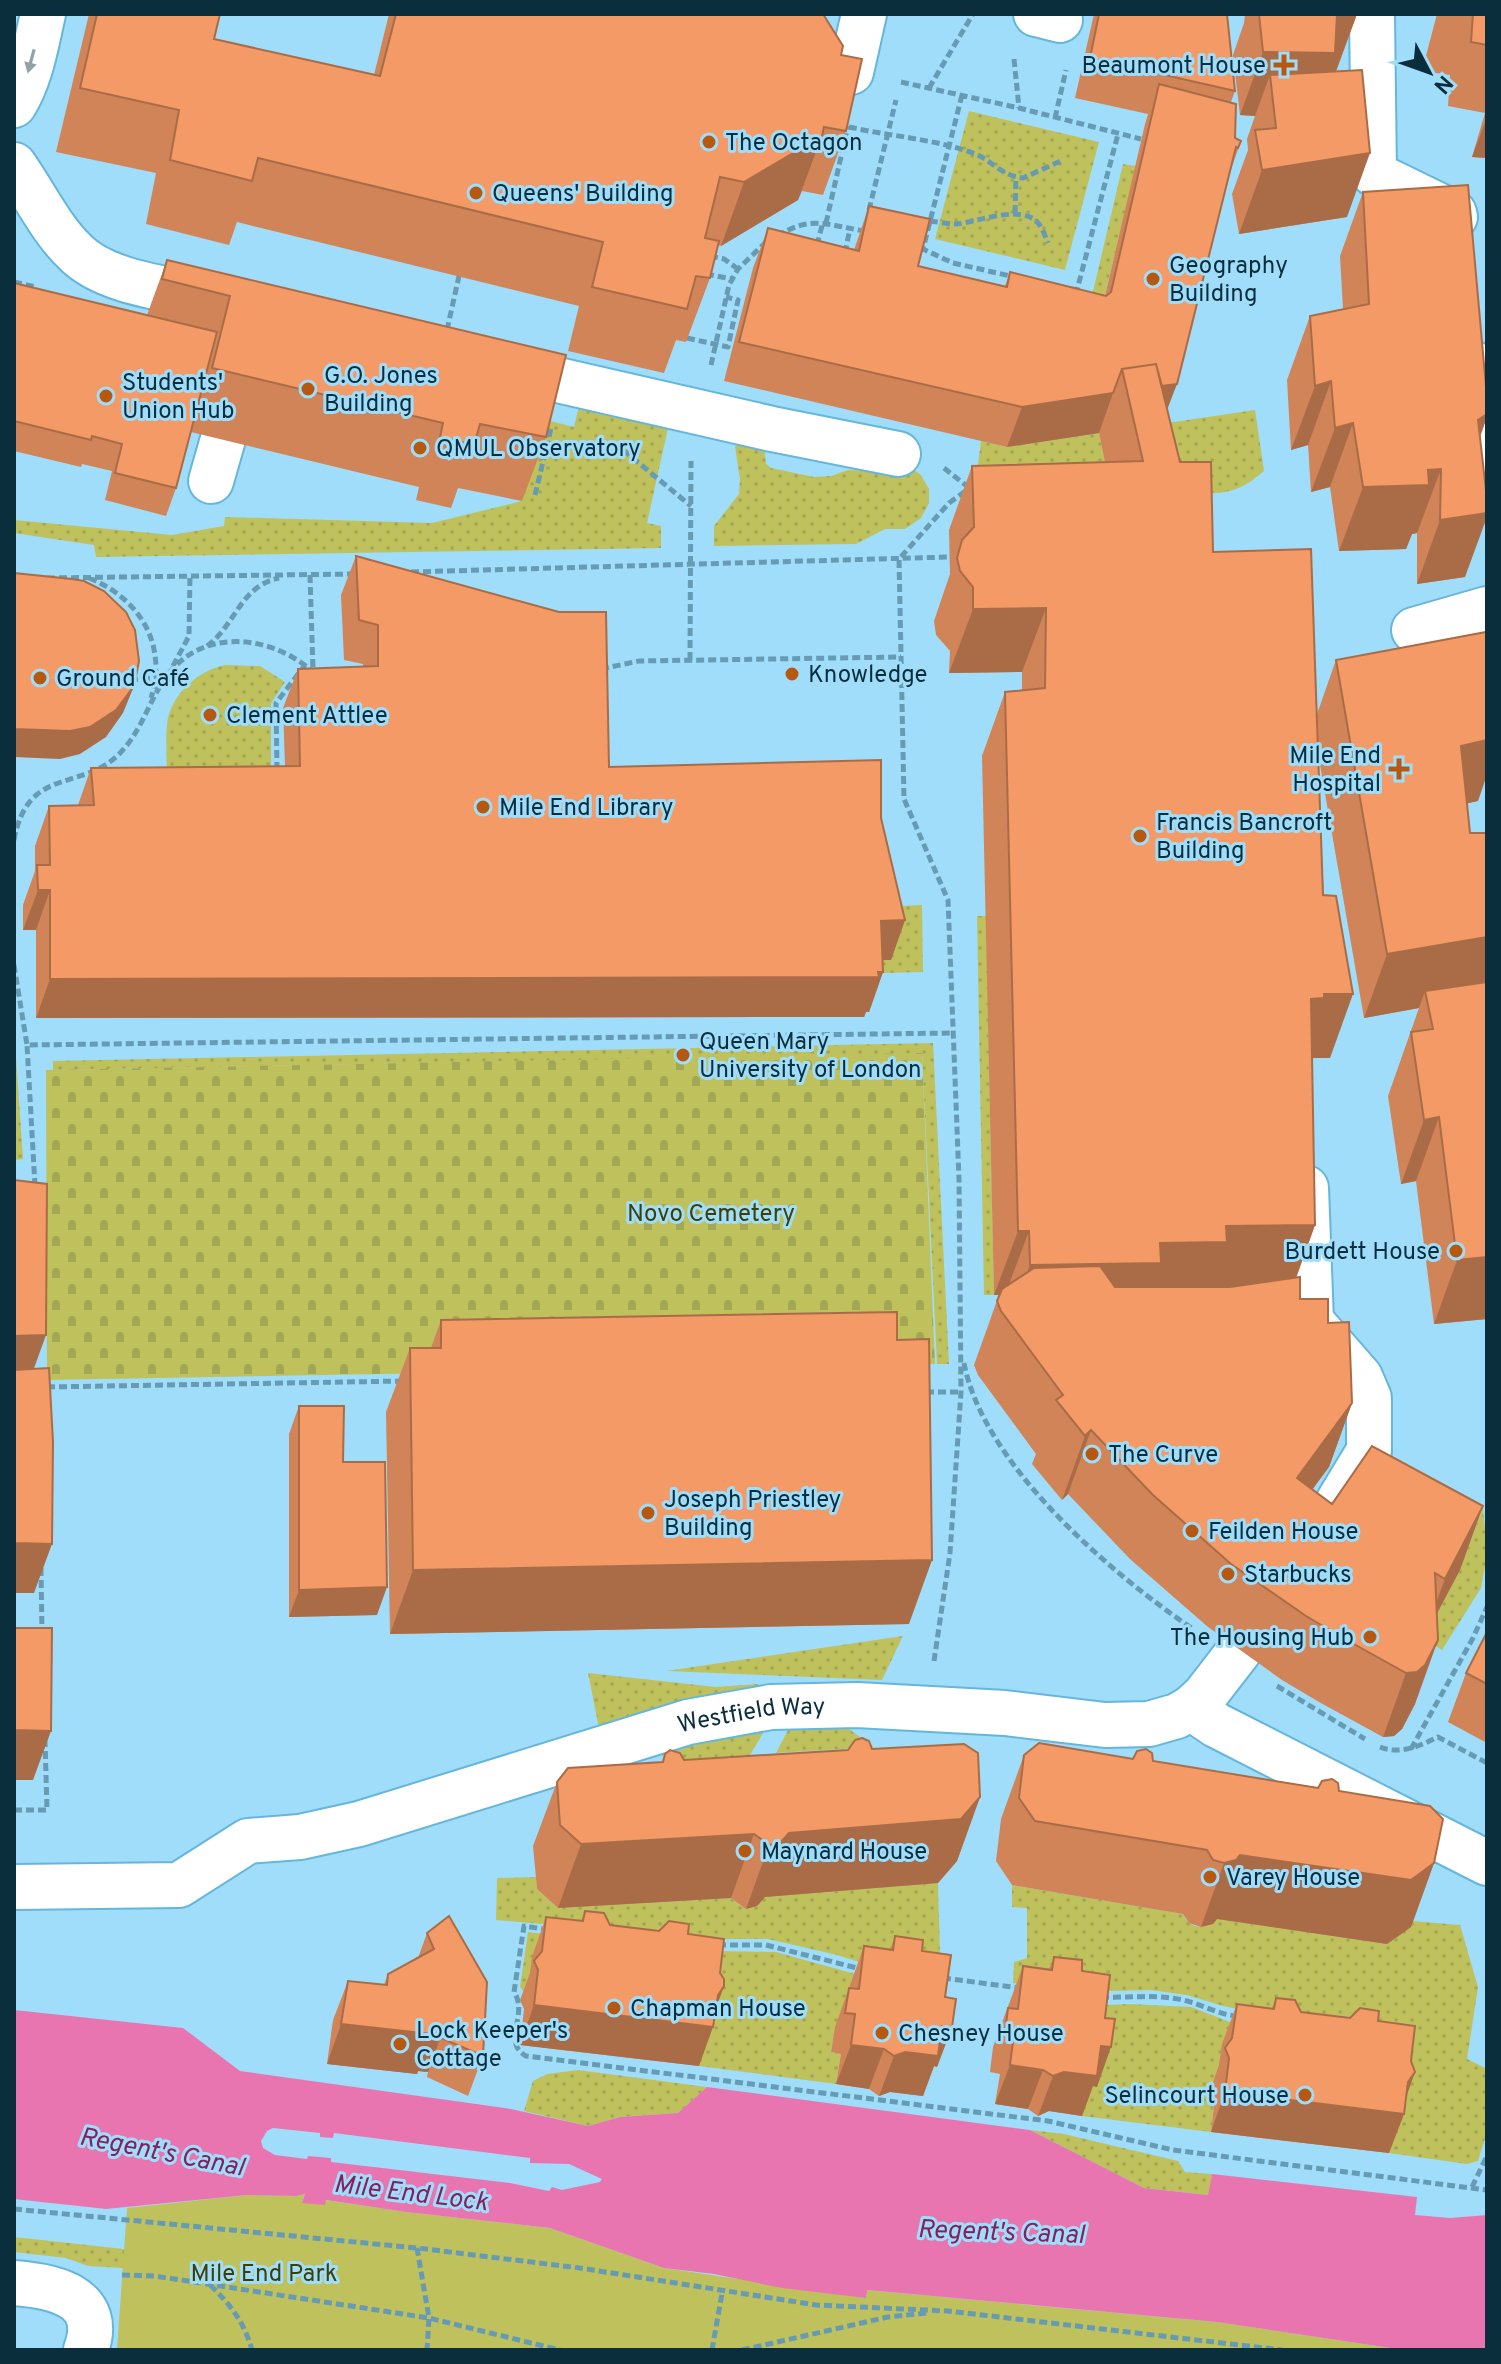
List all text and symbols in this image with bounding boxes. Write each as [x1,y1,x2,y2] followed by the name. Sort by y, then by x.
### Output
[1389,32,1469,112] north arrow
[25,48,37,73] one-way arrow
[1081,52,1266,82] place label: Beaumont House
[1273,54,1295,76] marker: Beaumont House
[1427,69,1458,98] text: N
[725,129,862,159] place label: The Octagon
[700,133,718,151] marker: The Octagon
[492,180,674,210] place label: Queens' Building
[467,184,485,202] marker: Queens' Building
[1169,252,1288,310] place label: Geography Building
[1144,270,1162,288] marker: Geography Building
[324,362,438,420] place label: G.O. Jones Building
[122,369,234,427] place label: Students' Union Hub
[299,380,317,398] marker: G.O. Jones Building
[97,387,115,405] marker: Students' Union Hub
[436,435,641,465] place label: QMUL Observatory
[411,439,429,457] marker: QMUL Observatory
[808,661,927,691] place label: Knowledge
[56,665,190,695] place label: Ground Café
[783,665,801,683] marker: Knowledge
[31,669,49,687] marker: Ground Café
[226,702,388,732] place label: Clement Attlee
[201,706,219,724] marker: Clement Attlee
[1289,742,1381,800] place label: Mile End Hospital
[1388,758,1410,780] marker: Mile End Hospital
[499,794,673,824] place label: Mile End Library
[474,798,492,816] marker: Mile End Library
[1156,809,1332,867] place label: Francis Bancroft Building
[1131,827,1149,845] marker: Francis Bancroft Building
[699,1028,922,1086] place label: Queen Mary University of London
[674,1046,692,1064] marker: Queen Mary University of London
[627,1200,795,1230] park label: Novo Cemetery
[1285,1238,1440,1268] place label: Burdett House
[1447,1242,1465,1260] marker: Burdett House
[1108,1441,1218,1471] place label: The Curve
[1083,1445,1101,1463] marker: The Curve
[664,1486,841,1544] place label: Joseph Priestley Building
[639,1504,657,1522] marker: Joseph Priestley Building
[1208,1518,1358,1548] place label: Feilden House
[1183,1522,1201,1540] marker: Feilden House
[1244,1561,1352,1591] place label: Starbucks
[1219,1565,1237,1583] marker: Starbucks
[1170,1624,1354,1654] place label: The Housing Hub
[1361,1628,1379,1646] marker: The Housing Hub
[674,1693,826,1741] street label: Westfield Way
[761,1838,927,1868] place label: Maynard House
[736,1842,754,1860] marker: Maynard House
[1226,1864,1360,1894] place label: Varey House
[1201,1868,1219,1886] marker: Varey House
[630,1995,806,2025] place label: Chapman House
[605,1999,623,2017] marker: Chapman House
[416,2017,568,2075] place label: Lock Keeper's Cottage
[898,2020,1064,2050] place label: Chesney House
[873,2024,891,2042] marker: Chesney House
[391,2035,409,2053] marker: Lock Keeper's Cottage
[1105,2082,1289,2112] place label: Selincourt House
[1296,2086,1314,2104] marker: Selincourt House
[76,2121,248,2186] water label: Regent's Canal
[332,2169,490,2220] water label: Mile End Lock
[917,2214,1086,2253] water label: Regent's Canal
[190,2260,338,2290] park label: Mile End Park

